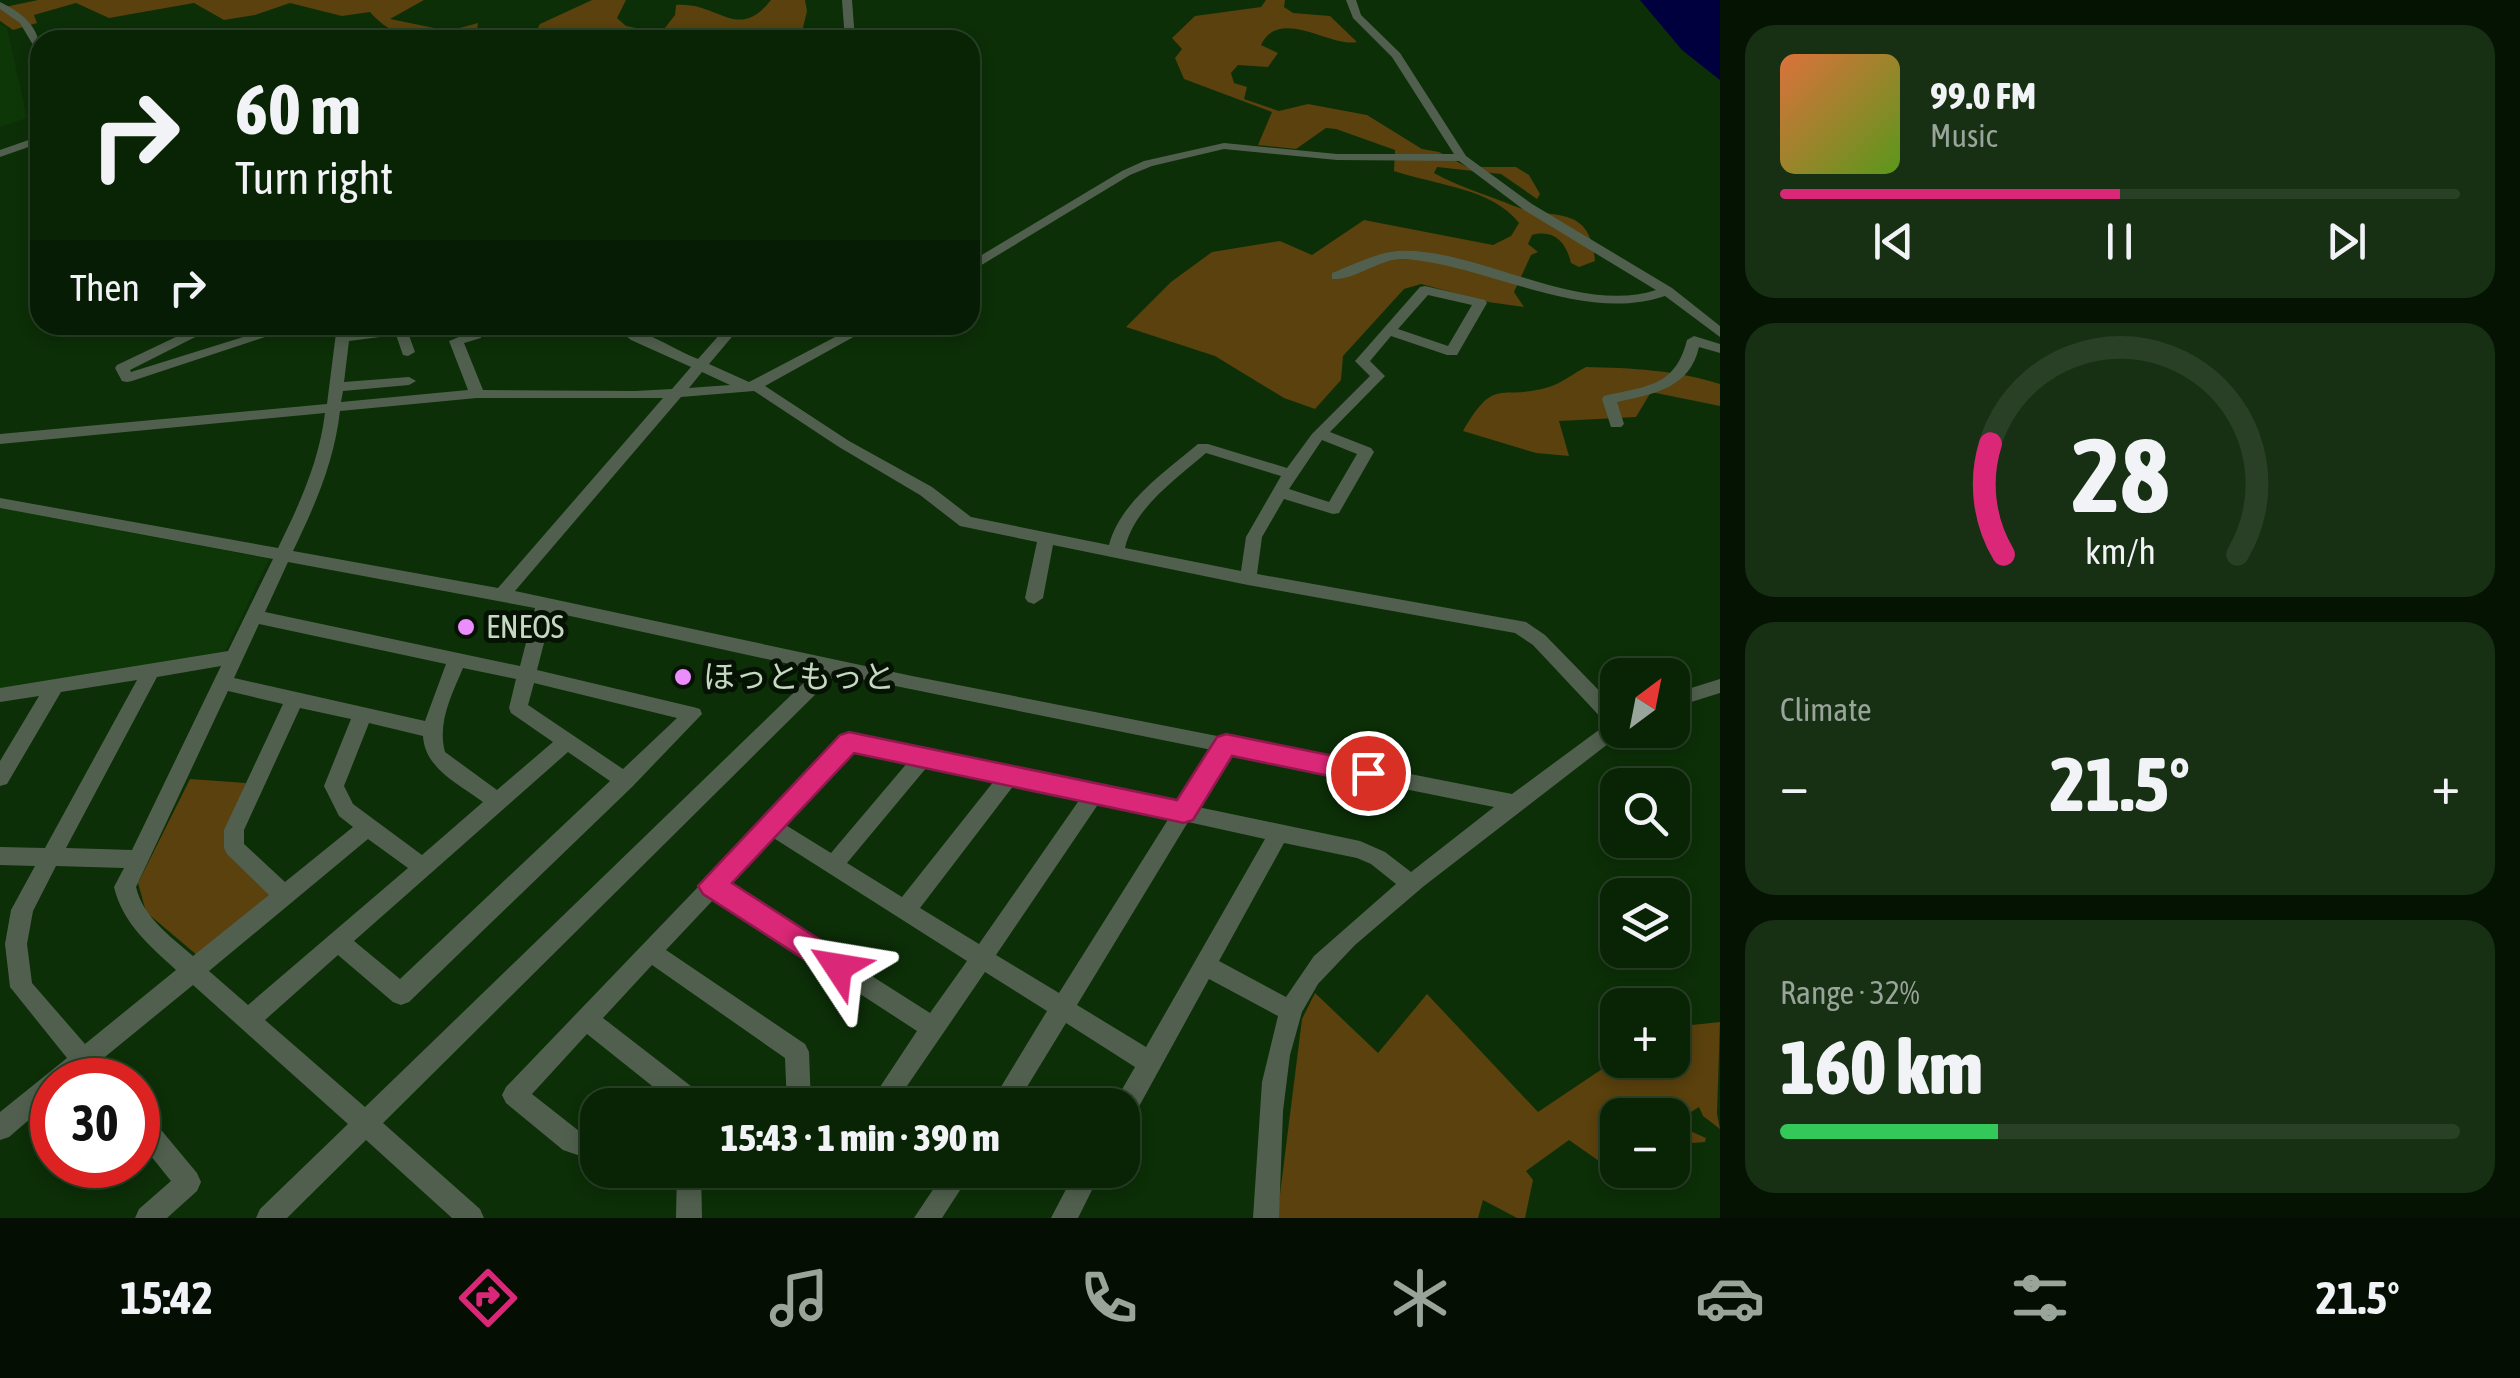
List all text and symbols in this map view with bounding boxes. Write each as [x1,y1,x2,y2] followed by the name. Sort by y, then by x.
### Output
[235,69,361,149] text: 60 m
[70,70,200,200] icon: right
[1930,74,2036,117] text: 99.0 FM
[1930,117,1997,154] text: Music
[235,152,393,204] text: Turn right
[1866,214,1921,269] icon: previous
[2092,214,2147,269] icon: pause
[2319,214,2374,269] icon: next
[160,260,215,315] icon: right
[70,266,140,309] text: Then
[2071,415,2169,534] text: 28
[2085,531,2155,572] text: km/h
[486,608,564,645] place label: ENEOS
[455,616,477,638] marker: ENEOS
[703,658,895,695] place label: ほっともっと
[1600,658,1690,748] north arrow
[1600,658,1690,1188] map controls
[672,666,694,688] marker: ほっともっと
[1780,691,1872,728] text: Climate
[1326,731,1411,816] pin
[2050,741,2190,827] text: 21.5°
[1341,746,1396,801] icon: arrive
[1780,753,1809,816] text: −
[2431,753,2460,816] text: +
[1600,768,1690,858] button: search
[1600,878,1690,968] button: layers
[786,915,890,1019] position arrow
[1780,974,1920,1011] text: Range · 32%
[1600,988,1690,1078] button: +
[1780,1024,1983,1110] text: 160 km
[30,1058,160,1188] speed limit sign: 30
[1600,1098,1690,1188] button: −
[720,1116,1000,1159] text: 15:43 · 1 min · 390 m
[453,1263,523,1333] icon: directions
[764,1263,834,1333] icon: music
[1074,1263,1144,1333] icon: phone
[1385,1263,1455,1333] icon: climate
[1695,1263,1765,1333] icon: car
[2005,1263,2075,1333] icon: filters
[120,1272,213,1324] text: 15:42
[2316,1272,2400,1324] text: 21.5°

